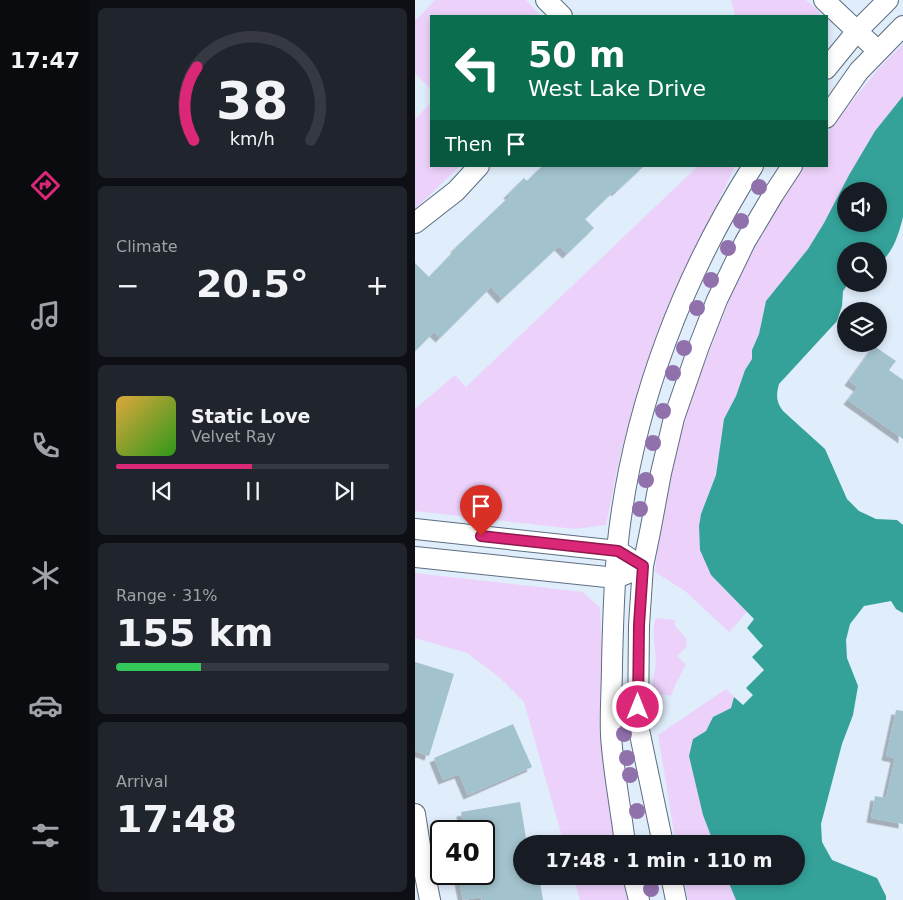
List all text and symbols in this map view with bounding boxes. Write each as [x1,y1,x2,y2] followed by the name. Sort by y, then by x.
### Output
[445,35,510,100] icon: left
[528,35,625,75] text: 50 m
[10,48,80,73] text: 17:47
[216,71,289,131] text: 38
[528,76,706,101] text: West Lake Drive
[230,128,275,149] text: km/h
[502,130,530,158] icon: arrive
[445,133,492,155] text: Then
[28,168,63,203] icon: directions
[837,182,887,352] map controls
[837,182,887,232] button: sound
[116,237,178,256] text: Climate
[837,242,887,292] button: search
[196,262,309,306] text: 20.5°
[116,269,139,302] text: −
[366,269,389,302] text: +
[28,298,63,333] icon: music
[837,302,887,352] button: layers
[191,405,311,427] text: Static Love
[191,427,276,446] text: Velvet Ray
[28,428,63,463] icon: phone
[148,477,176,505] icon: previous
[239,477,267,505] icon: pause
[330,477,358,505] icon: next
[460,485,502,536] pin
[467,492,495,520] icon: arrive
[28,558,63,593] icon: climate
[116,586,218,605] text: Range · 31%
[116,611,273,655] text: 155 km
[611,680,663,732] position arrow
[28,688,63,723] icon: car
[116,772,168,791] text: Arrival
[116,797,237,841] text: 17:48
[28,818,63,853] icon: filters
[430,820,495,885] speed limit sign: 40
[545,849,773,871] text: 17:48 · 1 min · 110 m

